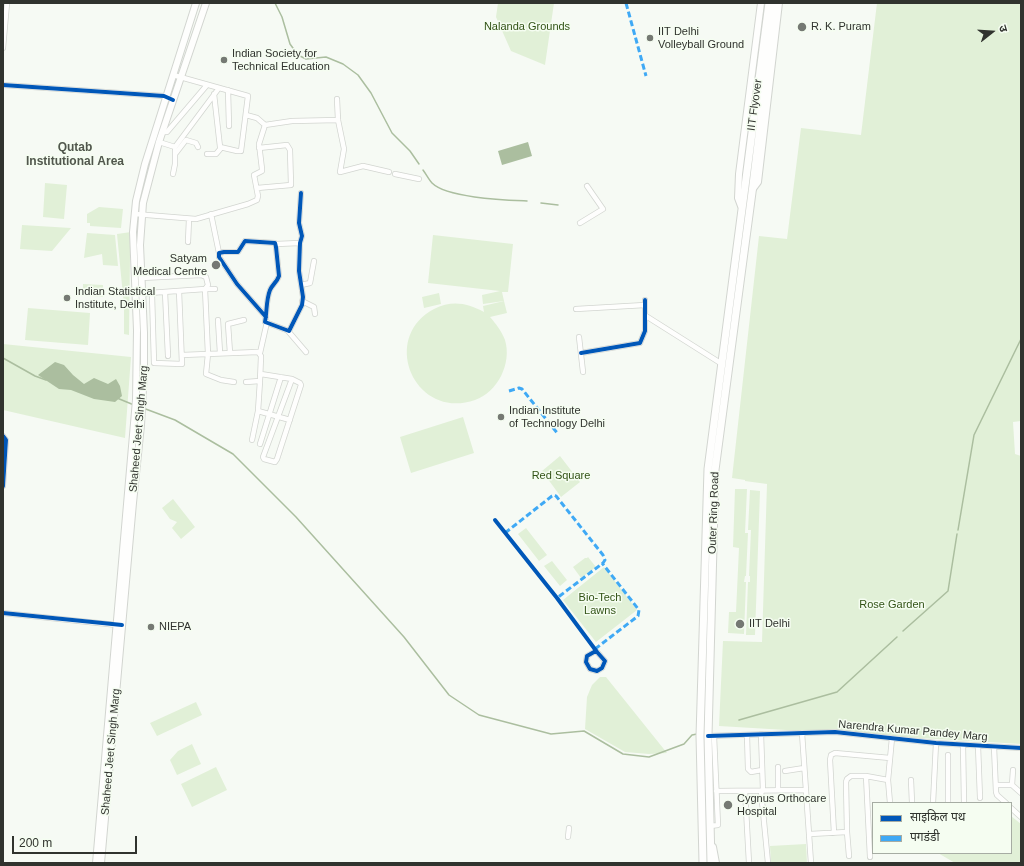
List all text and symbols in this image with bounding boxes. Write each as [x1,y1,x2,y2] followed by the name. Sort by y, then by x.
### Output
[972,12,1012,52] north arrow
[484,20,570,34] park label: Nalanda Grounds
[811,20,871,34] place label: R. K. Puram
[796,21,808,33] marker: R. K. Puram
[997,24,1010,33] text: उ
[658,25,744,51] place label: IIT Delhi Volleyball Ground
[645,33,655,43] marker: IIT Delhi Volleyball Ground
[232,47,330,73] place label: Indian Society for Technical Education
[219,55,229,65] marker: Indian Society for Technical Education
[745,78,765,132] street label: IIT Flyover
[26,141,124,169] district label: Qutab Institutional Area
[133,252,207,278] place label: Satyam Medical Centre
[210,259,222,271] marker: Satyam Medical Centre
[75,285,155,311] place label: Indian Statistical Institute, Delhi
[62,293,72,303] marker: Indian Statistical Institute, Delhi
[127,365,151,493] street label: Shaheed Jeet Singh Marg
[509,404,605,430] place label: Indian Institute of Technology Delhi
[496,412,506,422] marker: Indian Institute of Technology Delhi
[532,469,590,483] park label: Red Square
[706,472,722,554] street label: Outer Ring Road
[579,591,621,617] park label: Bio-Tech Lawns
[859,598,925,612] park label: Rose Garden
[749,617,790,631] place label: IIT Delhi
[734,618,746,630] marker: IIT Delhi
[159,620,191,634] place label: NIEPA
[146,622,156,632] marker: NIEPA
[99,688,123,816] street label: Shaheed Jeet Singh Marg
[838,718,988,744] street label: Narendra Kumar Pandey Marg
[737,792,826,818] place label: Cygnus Orthocare Hospital
[722,799,734,811] marker: Cygnus Orthocare Hospital
[872,802,1012,854] legend
[910,810,965,824] text: साइकिल पथ
[14,828,139,854] scale bar
[910,830,940,844] text: पगडंडी
[19,836,52,850] text: 200 m

